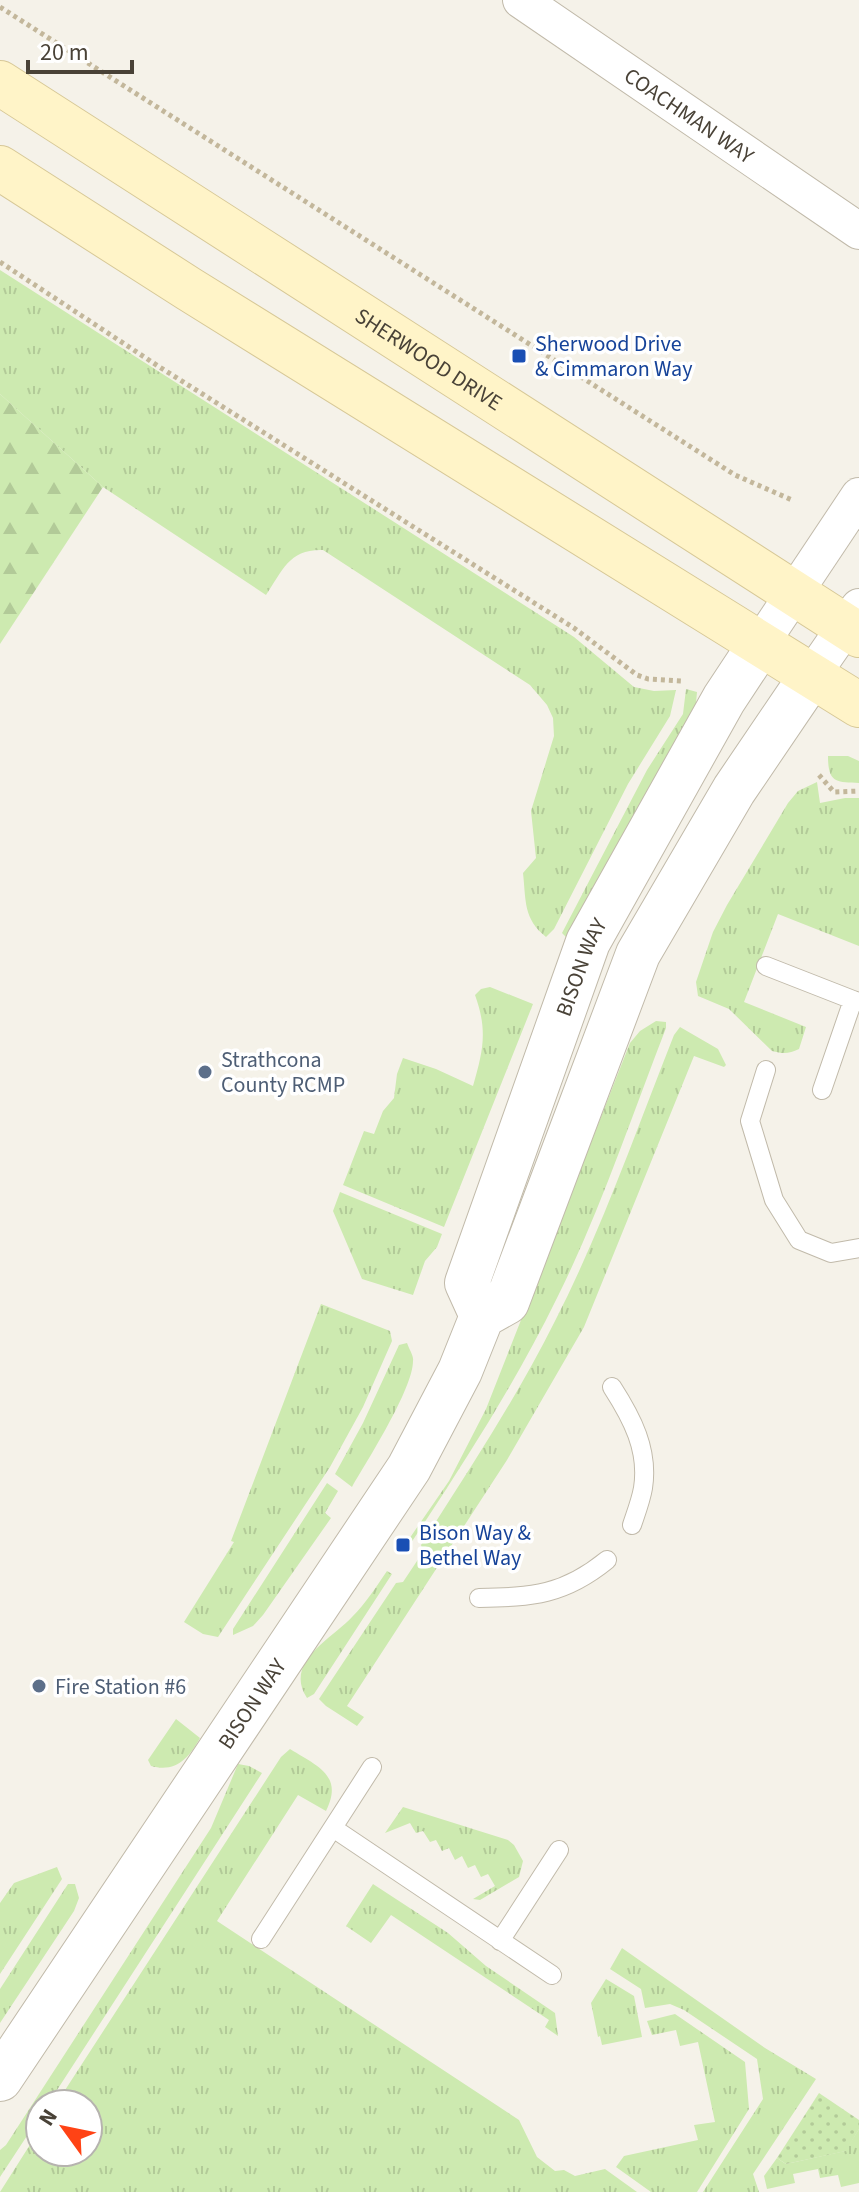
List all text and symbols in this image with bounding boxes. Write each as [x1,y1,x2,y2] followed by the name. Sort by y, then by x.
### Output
[28,24,132,74] scale bar
[40,35,89,70] text: 20 m
[617,60,761,172] street label: COACHMAN WAY
[349,300,508,419] street label: SHERWOOD DRIVE
[535,328,693,385] place label: Sherwood Drive & Cimmaron Way
[510,347,528,365] marker: Sherwood Drive & Cimmaron Way
[548,912,616,1021] street label: BISON WAY
[221,1044,345,1101] place label: Strathcona County RCMP
[196,1063,214,1081] marker: Strathcona County RCMP
[419,1517,532,1574] place label: Bison Way & Bethel Way
[394,1536,412,1554] marker: Bison Way & Bethel Way
[210,1652,295,1756] street label: BISON WAY
[55,1671,186,1703] place label: Fire Station #6
[30,1677,48,1695] marker: Fire Station #6
[24,2088,104,2168] north arrow
[31,2103,65,2133] text: N

